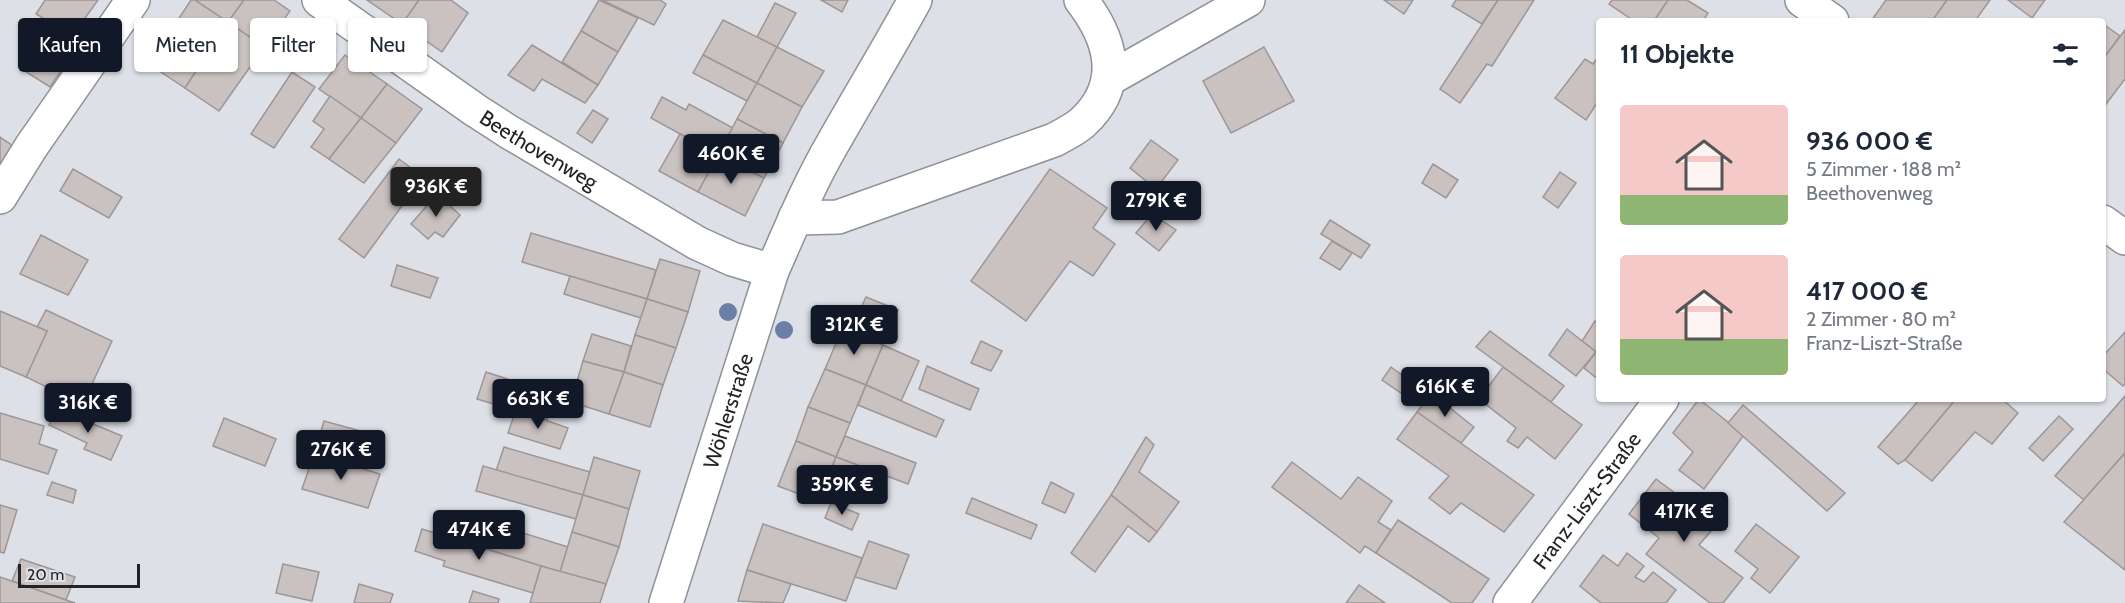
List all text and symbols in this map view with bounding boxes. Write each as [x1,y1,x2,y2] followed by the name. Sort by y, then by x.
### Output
[18,18,122,72] chip: Kaufen
[134,18,238,72] chip: Mieten
[250,18,336,72] chip: Filter
[348,18,427,72] chip: Neu
[1620,38,1734,70] text: 11 Objekte
[2049,38,2082,71] icon: filters
[476,104,603,194] street label: Beethovenweg
[1806,125,1933,157] text: 936 000 €
[1668,129,1740,201] icon: home
[682,134,780,185] pin: 460K €
[697,141,765,165] text: 460K €
[1806,157,1961,181] text: 5 Zimmer · 188 m²
[387,167,485,218] pin: 936K €
[404,174,468,198] text: 936K €
[1107,181,1205,232] pin: 279K €
[1806,181,1932,205] text: Beethovenweg
[1125,188,1187,212] text: 279K €
[1806,275,1928,307] text: 417 000 €
[1668,279,1740,351] icon: home
[805,305,903,356] pin: 312K €
[1806,307,1956,331] text: 2 Zimmer · 80 m²
[825,312,883,336] text: 312K €
[1806,331,1963,355] text: Franz-Liszt-Straße
[697,350,758,471] street label: Wöhlerstraße
[1396,367,1494,418] pin: 616K €
[1415,374,1475,398] text: 616K €
[489,379,587,430] pin: 663K €
[39,383,137,434] pin: 316K €
[506,386,570,410] text: 663K €
[58,390,118,414] text: 316K €
[1527,427,1646,574] street label: Franz-Liszt-Straße
[292,430,390,481] pin: 276K €
[310,437,372,461] text: 276K €
[793,465,891,516] pin: 359K €
[811,472,873,496] text: 359K €
[1635,492,1733,543] pin: 417K €
[1654,499,1714,523] text: 417K €
[430,510,528,561] pin: 474K €
[447,517,511,541] text: 474K €
[18,561,140,588] scale bar
[27,565,64,584] text: 20 m

